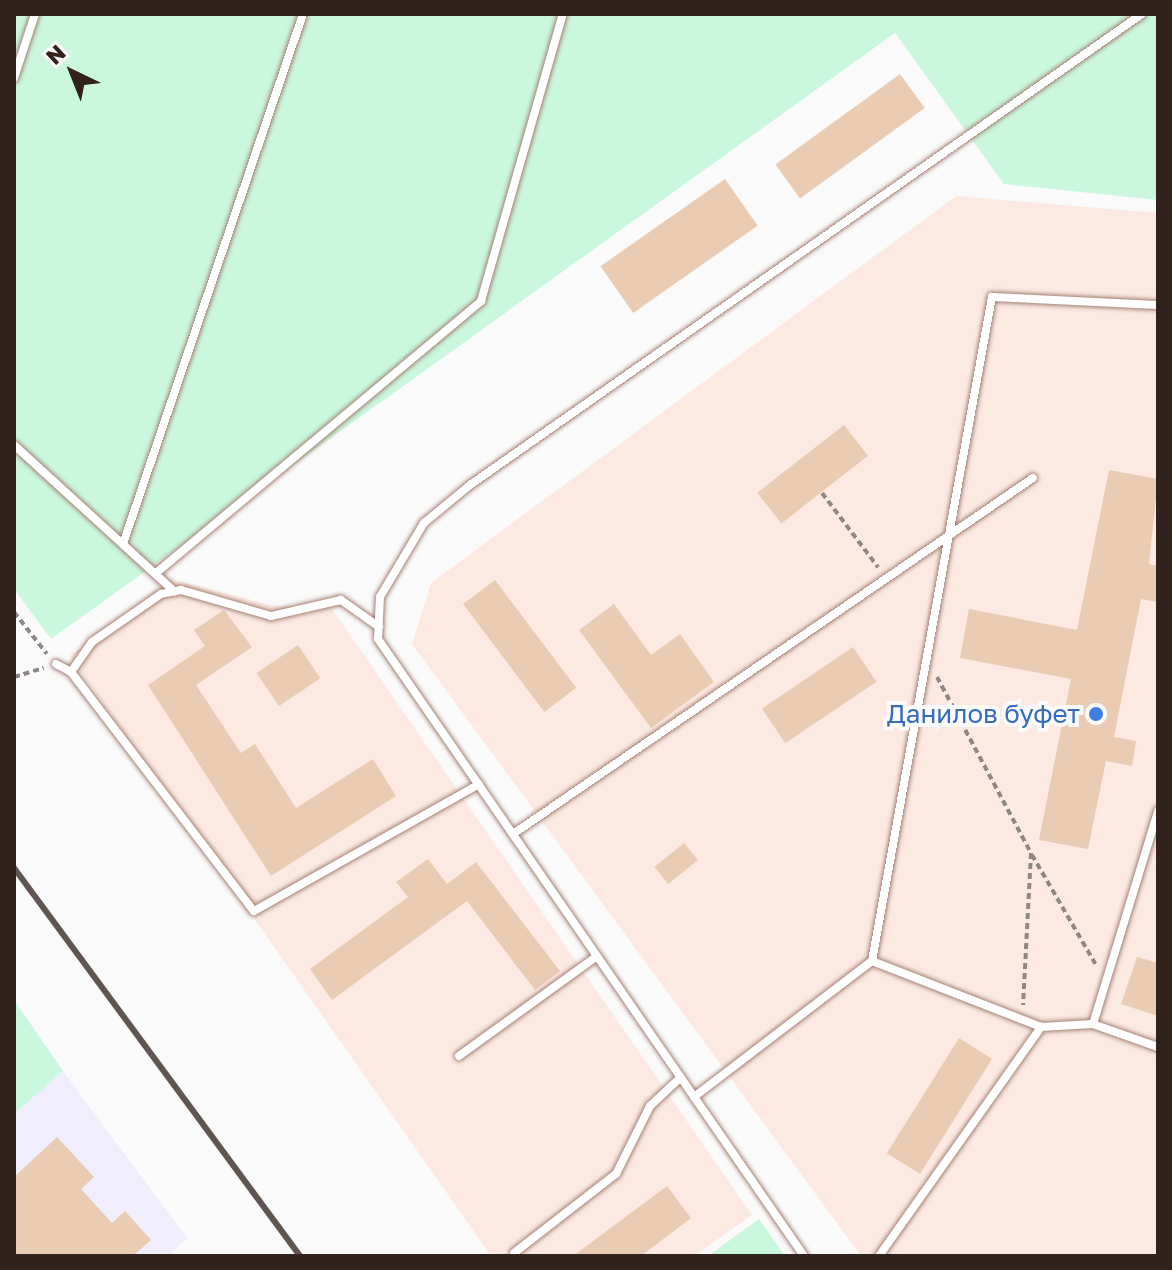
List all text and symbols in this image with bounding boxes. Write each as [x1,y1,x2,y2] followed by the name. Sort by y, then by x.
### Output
[32,32,112,112] north arrow
[40,39,71,70] text: N
[887,698,1080,730] place label: Данилов буфет
[1087,705,1105,723] marker: Данилов буфет

